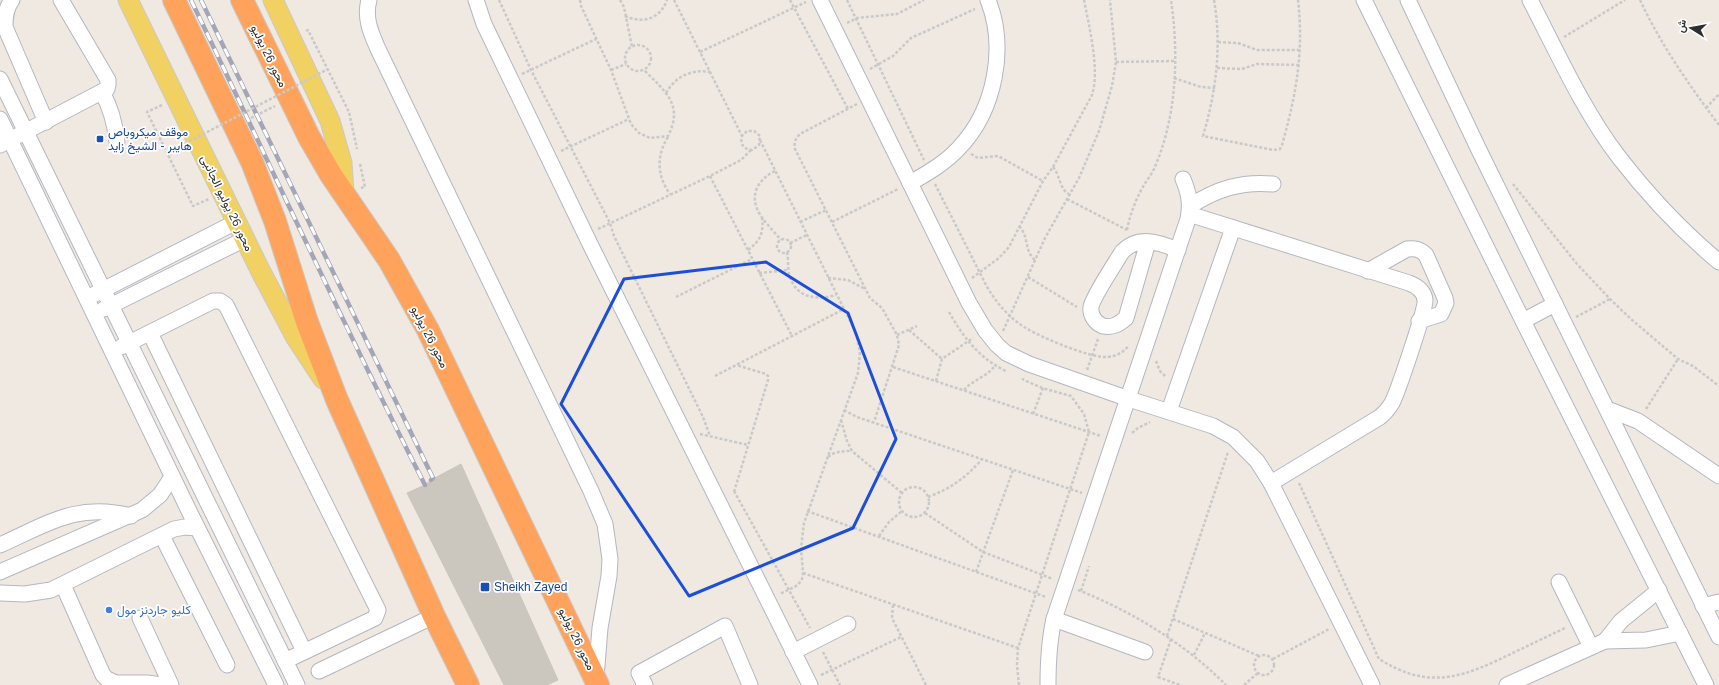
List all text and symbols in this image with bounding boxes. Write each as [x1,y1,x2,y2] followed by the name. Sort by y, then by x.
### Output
[1671,8,1711,48] north arrow
[1674,18,1689,34] text: ش
[247,23,290,90] street label: محور 26 يوليو
[108,125,192,155] place label: موقف ميكروباص هايبر - الشيخ زايد
[95,134,105,144] marker: موقف ميكروباص هايبر - الشيخ زايد
[197,153,256,254] street label: محور 26 يوليو الجانبى
[408,304,452,371] street label: محور 26 يوليو
[494,580,567,594] place label: Sheikh Zayed
[479,581,491,593] marker: Sheikh Zayed
[117,603,191,618] place label: كليو جاردنز مول
[104,605,114,615] marker: كليو جاردنز مول
[555,606,598,673] street label: محور 26 يوليو

